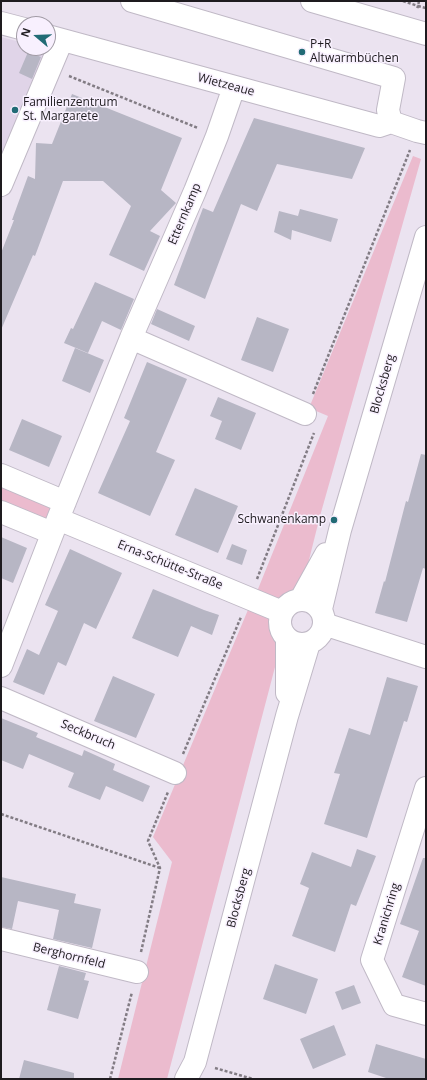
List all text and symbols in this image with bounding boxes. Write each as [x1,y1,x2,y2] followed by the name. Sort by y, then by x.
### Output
[16,16,56,56] north arrow
[17,26,34,39] text: N
[310,38,399,66] place label: P+R Altwarmbüchen
[297,47,307,57] marker: P+R Altwarmbüchen
[196,71,256,99] street label: Wietzeaue
[23,96,118,124] place label: Familienzentrum St. Margarete
[10,105,20,115] marker: Familienzentrum St. Margarete
[166,181,204,247] street label: Etternkamp
[368,353,398,415] street label: Blocksberg
[237,513,326,527] place label: Schwanenkamp
[329,515,339,525] marker: Schwanenkamp
[115,537,225,593] street label: Erna-Schütte-Straße
[58,717,118,753] street label: Seckbruch
[224,867,254,929] street label: Blocksberg
[371,881,403,947] street label: Kranichring
[31,940,107,972] street label: Berghornfeld

